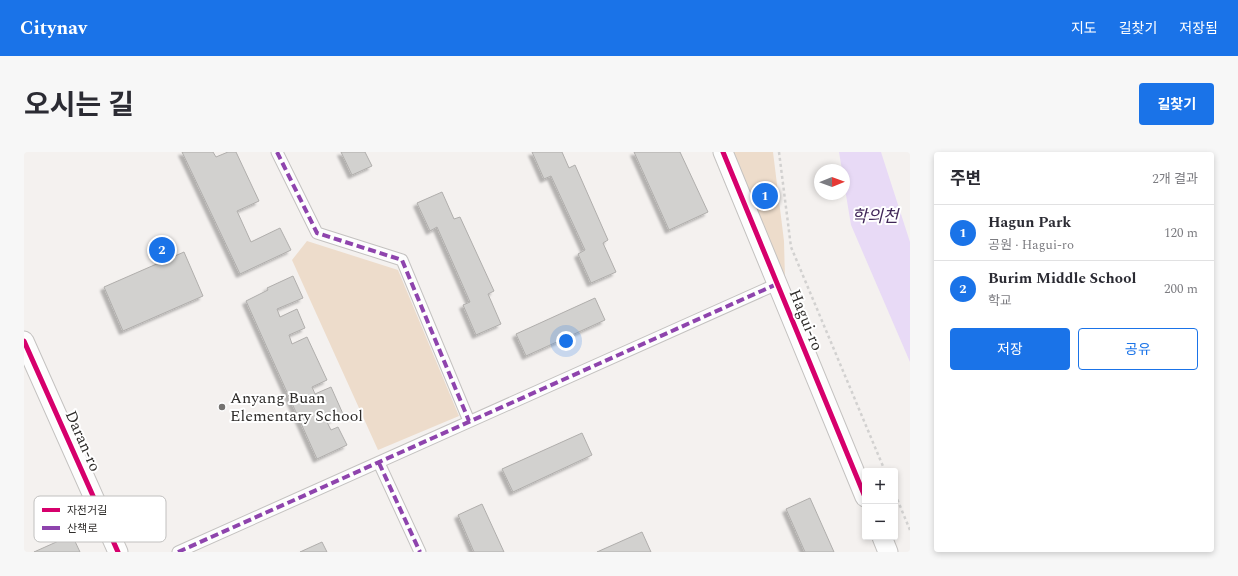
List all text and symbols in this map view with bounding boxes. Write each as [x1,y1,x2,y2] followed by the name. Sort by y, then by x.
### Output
[20,14,87,43] text: Citynav
[1071,18,1097,39] text: 지도
[1119,18,1157,39] text: 길찾기
[1179,18,1218,39] text: 저장됨
[1139,83,1214,125] button: 길찾기
[24,84,134,127] text: 오시는 길
[814,164,850,200] north arrow
[950,166,981,192] text: 주변
[1152,169,1198,189] text: 2개 결과
[752,181,778,211] pin: 1
[852,204,901,230] water label: 학의천
[988,211,1071,234] text: Hagun Park
[959,223,967,243] text: 1
[1164,223,1198,243] text: 120 m
[149,235,175,265] pin: 2
[988,235,1074,255] text: 공원 · Hagui-ro
[988,267,1136,290] text: Burim Middle School
[959,279,967,299] text: 2
[1164,279,1198,299] text: 200 m
[783,286,829,354] street label: Hagui-ro
[988,291,1012,311] text: 학교
[950,328,1070,370] button: 저장
[1078,328,1198,370] button: 공유
[556,331,576,351] your location
[230,386,363,428] place label: Anyang Buan Elementary School
[217,402,227,412] marker: Anyang Buan Elementary School
[59,406,107,476] street label: Daran-ro
[862,468,898,540] map controls
[862,468,898,504] button: +
[34,496,166,542] legend
[67,502,107,519] text: 자전거길
[862,504,898,540] button: −
[67,520,97,537] text: 산책로

